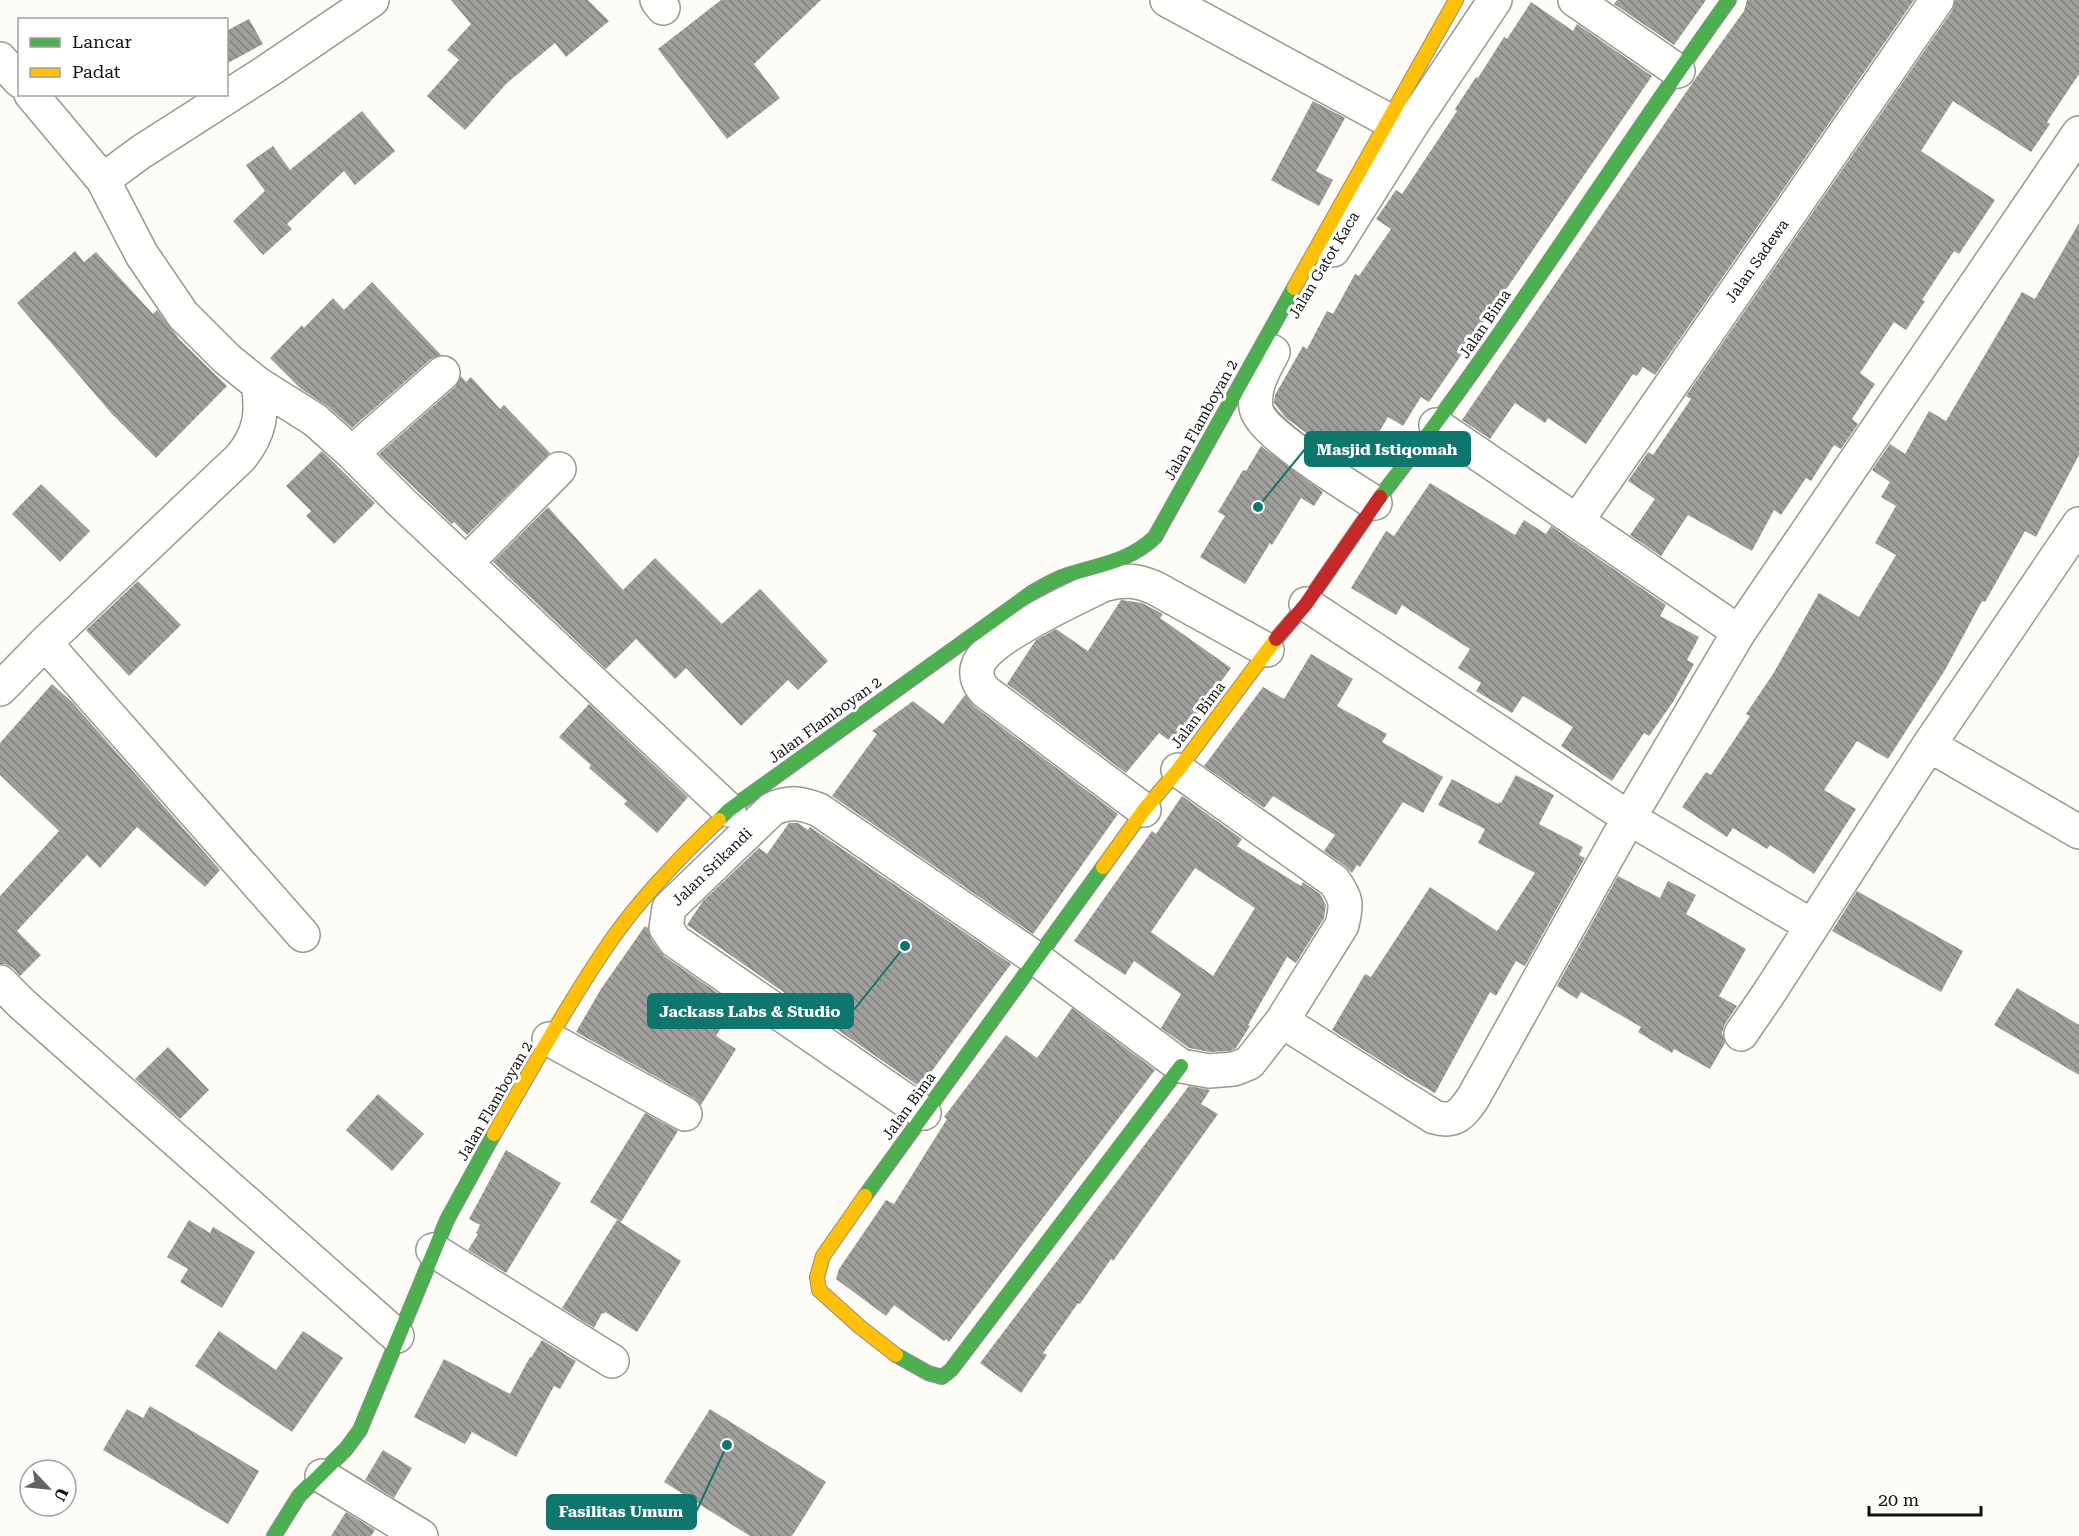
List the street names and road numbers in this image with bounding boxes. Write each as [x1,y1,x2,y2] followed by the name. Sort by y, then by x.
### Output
[1285,208,1363,322] street label: Jalan Gatot Kaca
[1722,216,1792,306] street label: Jalan Sadewa
[1455,286,1515,362] street label: Jalan Bima
[1160,357,1242,483] street label: Jalan Flamboyan 2
[765,673,885,767] street label: Jalan Flamboyan 2
[1167,678,1229,752] street label: Jalan Bima
[668,824,756,910] street label: Jalan Srikandi
[453,1038,537,1164] street label: Jalan Flamboyan 2
[878,1069,940,1143] street label: Jalan Bima

